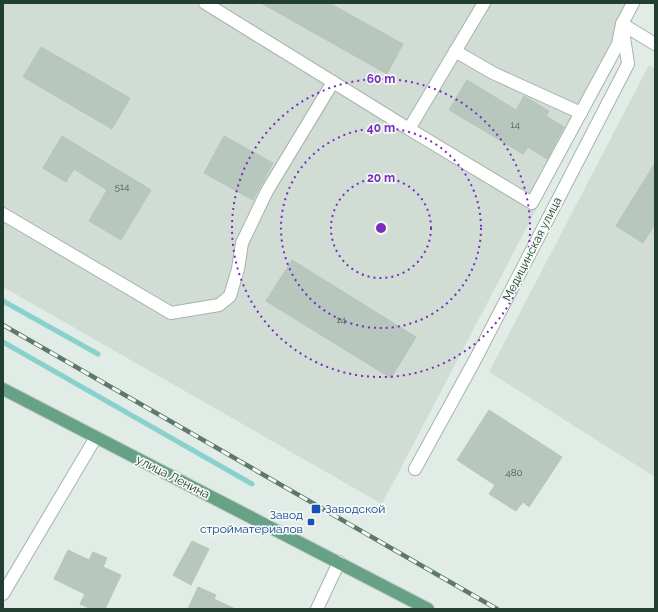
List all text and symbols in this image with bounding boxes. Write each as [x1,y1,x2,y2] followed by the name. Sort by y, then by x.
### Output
[367,72,395,86] text: 60 m
[510,119,520,130] house number: 14
[367,121,395,135] text: 40 m
[367,171,395,185] text: 20 m
[114,181,130,192] house number: 514
[500,195,564,303] street label: Медицинская улица
[374,221,388,235] centre of rings
[336,314,346,325] house number: 14
[134,453,212,501] street label: улица Ленина
[505,467,523,478] house number: 480
[325,502,385,516] place label: Заводской
[310,503,322,515] marker: Заводской
[200,508,303,536] place label: Завод стройматериалов
[306,517,316,527] marker: Завод стройматериалов

